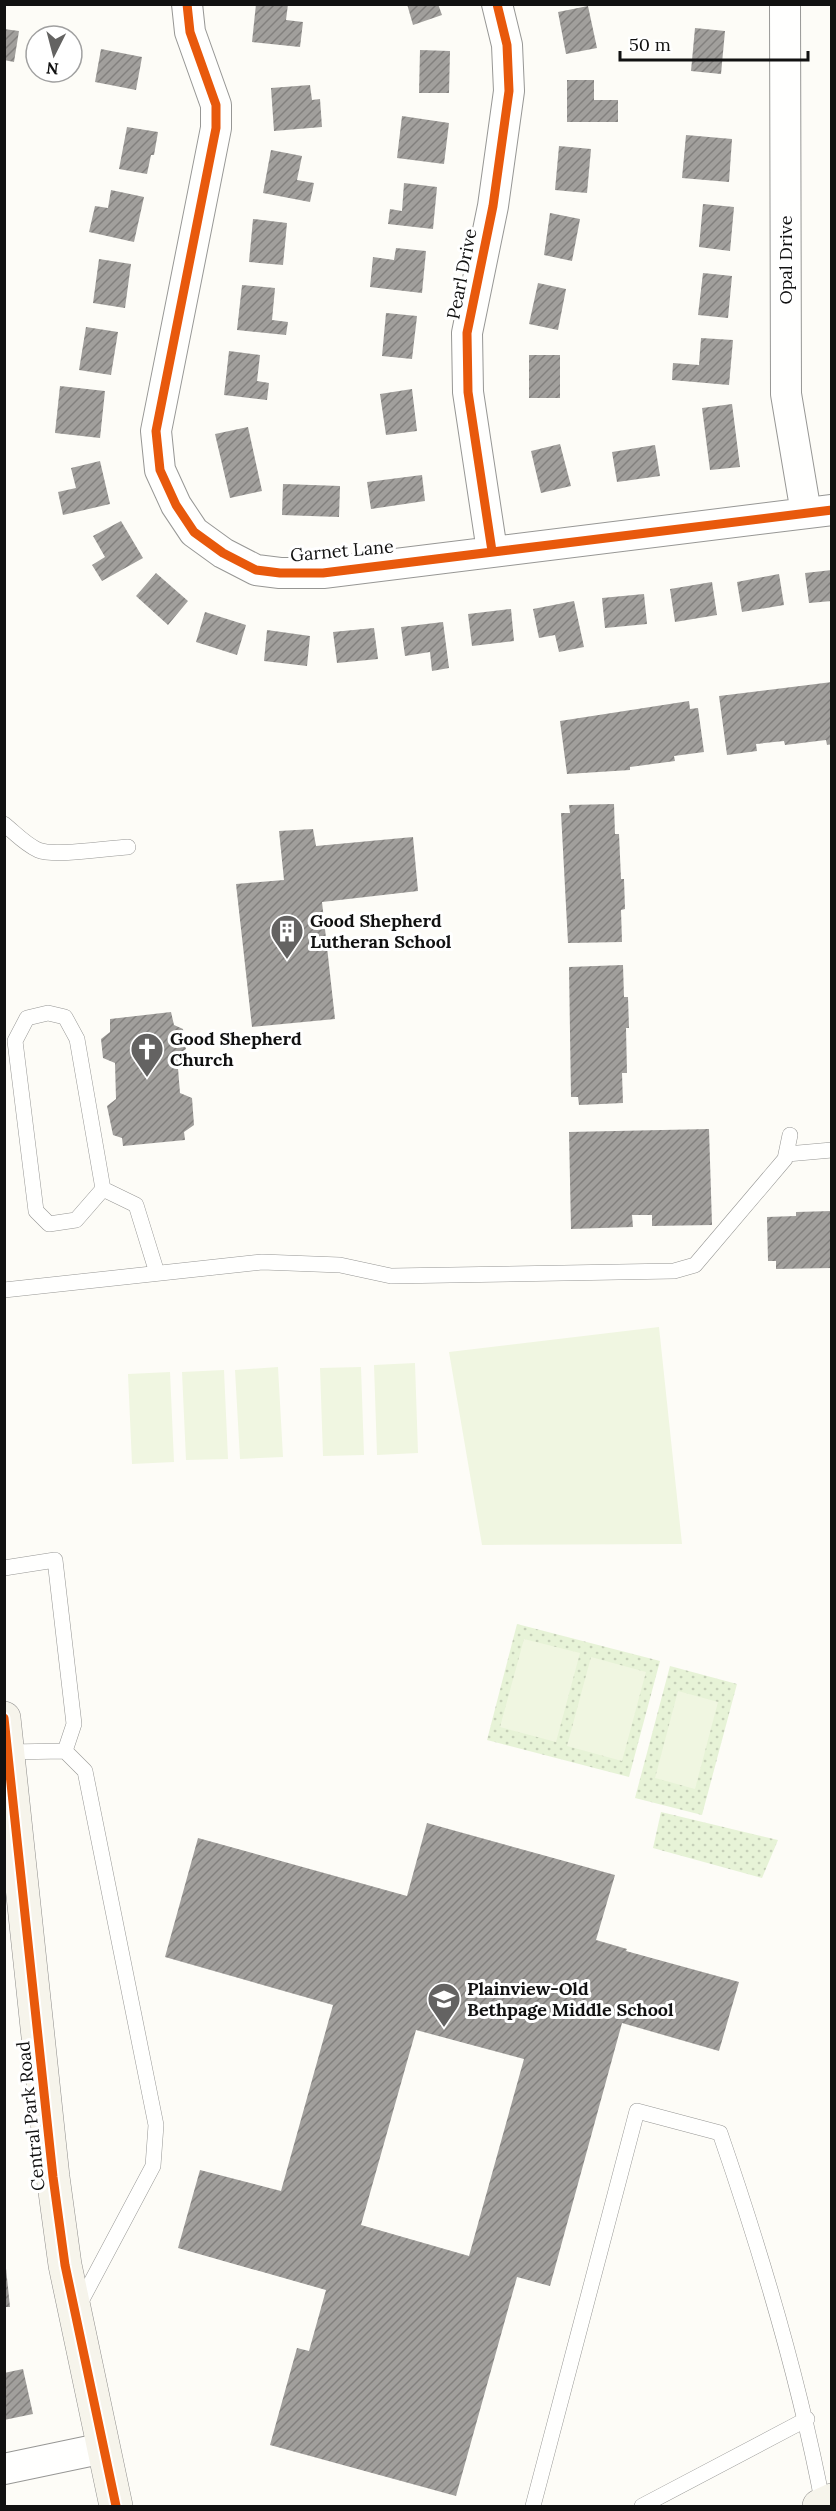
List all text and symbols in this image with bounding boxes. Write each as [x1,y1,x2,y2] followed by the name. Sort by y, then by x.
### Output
[24,24,84,84] north arrow
[620,24,808,62] scale bar
[629,33,671,56] text: 50 m
[45,58,60,80] text: N
[774,215,797,304] street label: Opal Drive
[441,226,482,321] street label: Pearl Drive
[289,535,395,566] street label: Garnet Lane
[310,909,452,953] place label: Good Shepherd Lutheran School
[269,913,305,960] building icon: Good Shepherd Lutheran School
[170,1027,302,1071] place label: Good Shepherd Church
[129,1031,165,1078] church icon: Good Shepherd Church
[467,1977,674,2021] place label: Plainview-Old Bethpage Middle School
[426,1981,462,2028] school or university icon: Plainview-Old Bethpage Middle School
[11,2040,50,2192] street label: Central Park Road

